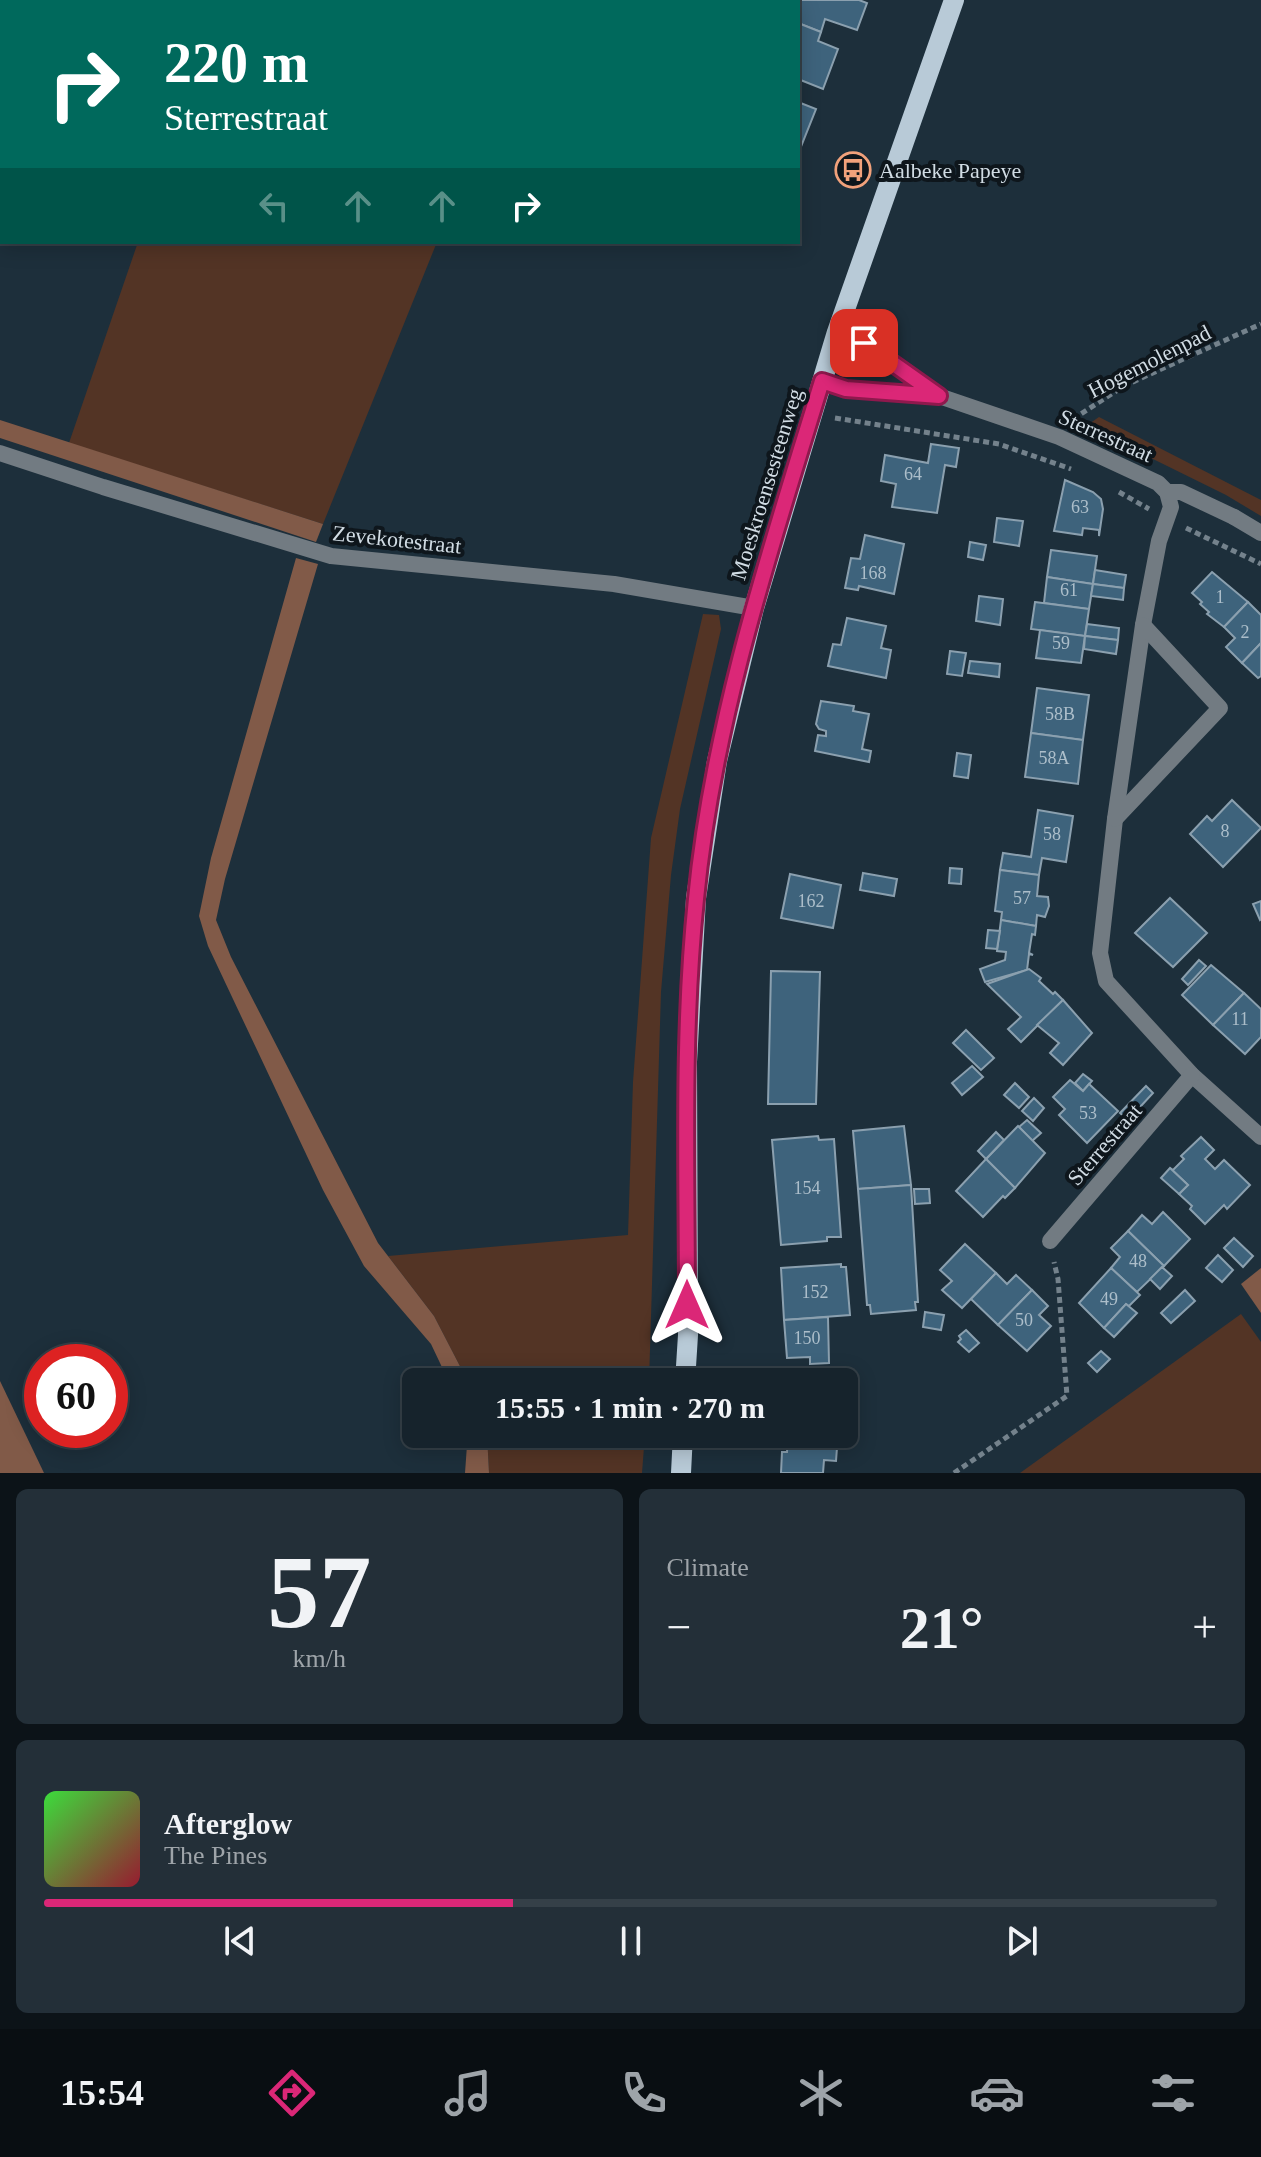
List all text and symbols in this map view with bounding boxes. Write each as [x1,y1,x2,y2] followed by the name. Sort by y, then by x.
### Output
[32,32,136,136] icon: right
[164,32,309,94] text: 220 m
[164,98,328,138] text: Sterrestraat
[834,151,872,189] bus stop icon: Aalbeke Papeye
[879,158,1021,183] place label: Aalbeke Papeye
[252,184,296,228] icon: left
[336,184,380,228] icon: ahead
[420,184,464,228] icon: ahead
[504,184,548,228] icon: right
[830,309,898,377] pin
[1084,320,1215,403] street label: Hogemolenpad
[842,321,886,365] icon: arrive
[725,385,808,583] street label: Moeskroensesteenweg
[1055,404,1157,467] street label: Sterrestraat
[904,464,922,484] house number: 64
[1071,497,1089,517] house number: 63
[331,520,463,559] street label: Zevekotestraat
[860,563,887,583] house number: 168
[1060,580,1078,600] house number: 61
[1216,587,1225,607] house number: 1
[1241,622,1250,642] house number: 2
[1052,633,1070,653] house number: 59
[1045,704,1075,724] house number: 58B
[1039,748,1070,768] house number: 58A
[1221,821,1230,841] house number: 8
[1043,824,1061,844] house number: 58
[1013,888,1031,908] house number: 57
[798,891,825,911] house number: 162
[1231,1009,1249,1029] house number: 11
[1062,1098,1147,1190] street label: Sterrestraat
[1079,1103,1097,1123] house number: 53
[794,1178,821,1198] house number: 154
[1129,1251,1147,1271] house number: 48
[645,1263,729,1347] position arrow
[802,1282,829,1302] house number: 152
[1100,1289,1118,1309] house number: 49
[1015,1310,1033,1330] house number: 50
[794,1328,821,1348] house number: 150
[24,1344,128,1448] speed limit sign: 60
[495,1391,765,1424] text: 15:55 · 1 min · 270 m
[267,1534,371,1649] text: 57
[667,1553,749,1582] text: Climate
[900,1595,984,1661] text: 21°
[667,1603,691,1652] text: −
[1192,1603,1217,1652] text: +
[293,1644,346,1673] text: km/h
[164,1807,292,1840] text: Afterglow
[164,1841,267,1870] text: The Pines
[218,1919,262,1963] icon: previous
[609,1919,653,1963] icon: pause
[1000,1919,1044,1963] icon: next
[264,2065,320,2121] icon: directions
[440,2065,496,2121] icon: music
[616,2065,672,2121] icon: phone
[793,2065,849,2121] icon: climate
[969,2065,1025,2121] icon: car
[1145,2065,1201,2121] icon: filters
[60,2073,144,2113] text: 15:54

